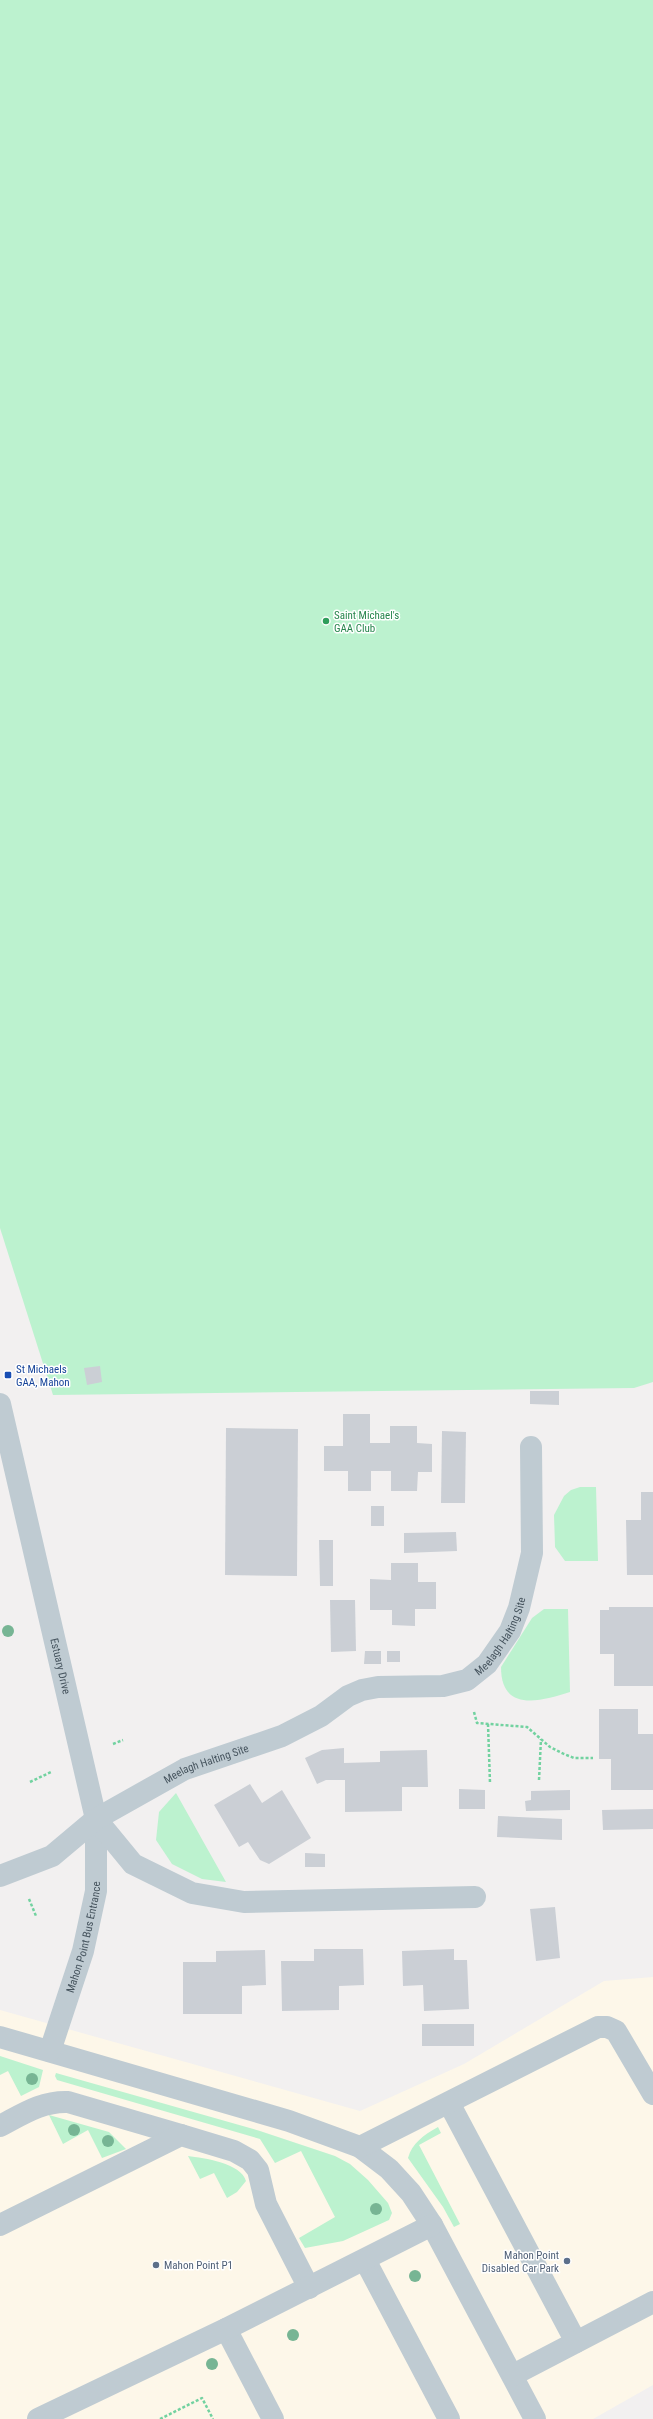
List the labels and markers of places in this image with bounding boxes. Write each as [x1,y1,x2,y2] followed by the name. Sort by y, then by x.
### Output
[334,609,399,635] place label: Saint Michael's GAA Club
[321,616,331,626] marker: Saint Michael's GAA Club
[16,1363,70,1389] place label: St Michaels GAA, Mahon
[3,1370,13,1380] marker: St Michaels GAA, Mahon
[482,2249,559,2275] place label: Mahon Point Disabled Car Park
[562,2256,572,2266] marker: Mahon Point Disabled Car Park
[164,2259,233,2272] place label: Mahon Point P1
[151,2260,161,2270] marker: Mahon Point P1

